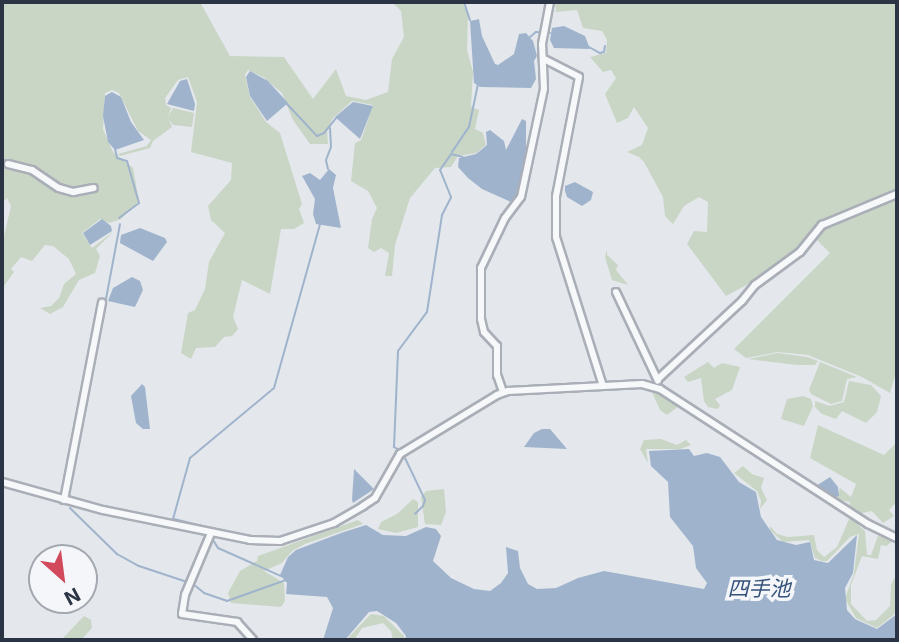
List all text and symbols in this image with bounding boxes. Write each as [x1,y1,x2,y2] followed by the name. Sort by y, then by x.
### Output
[28,544,98,614] north arrow
[728,576,790,602] water label: 四手池
[60,583,84,610] text: N

